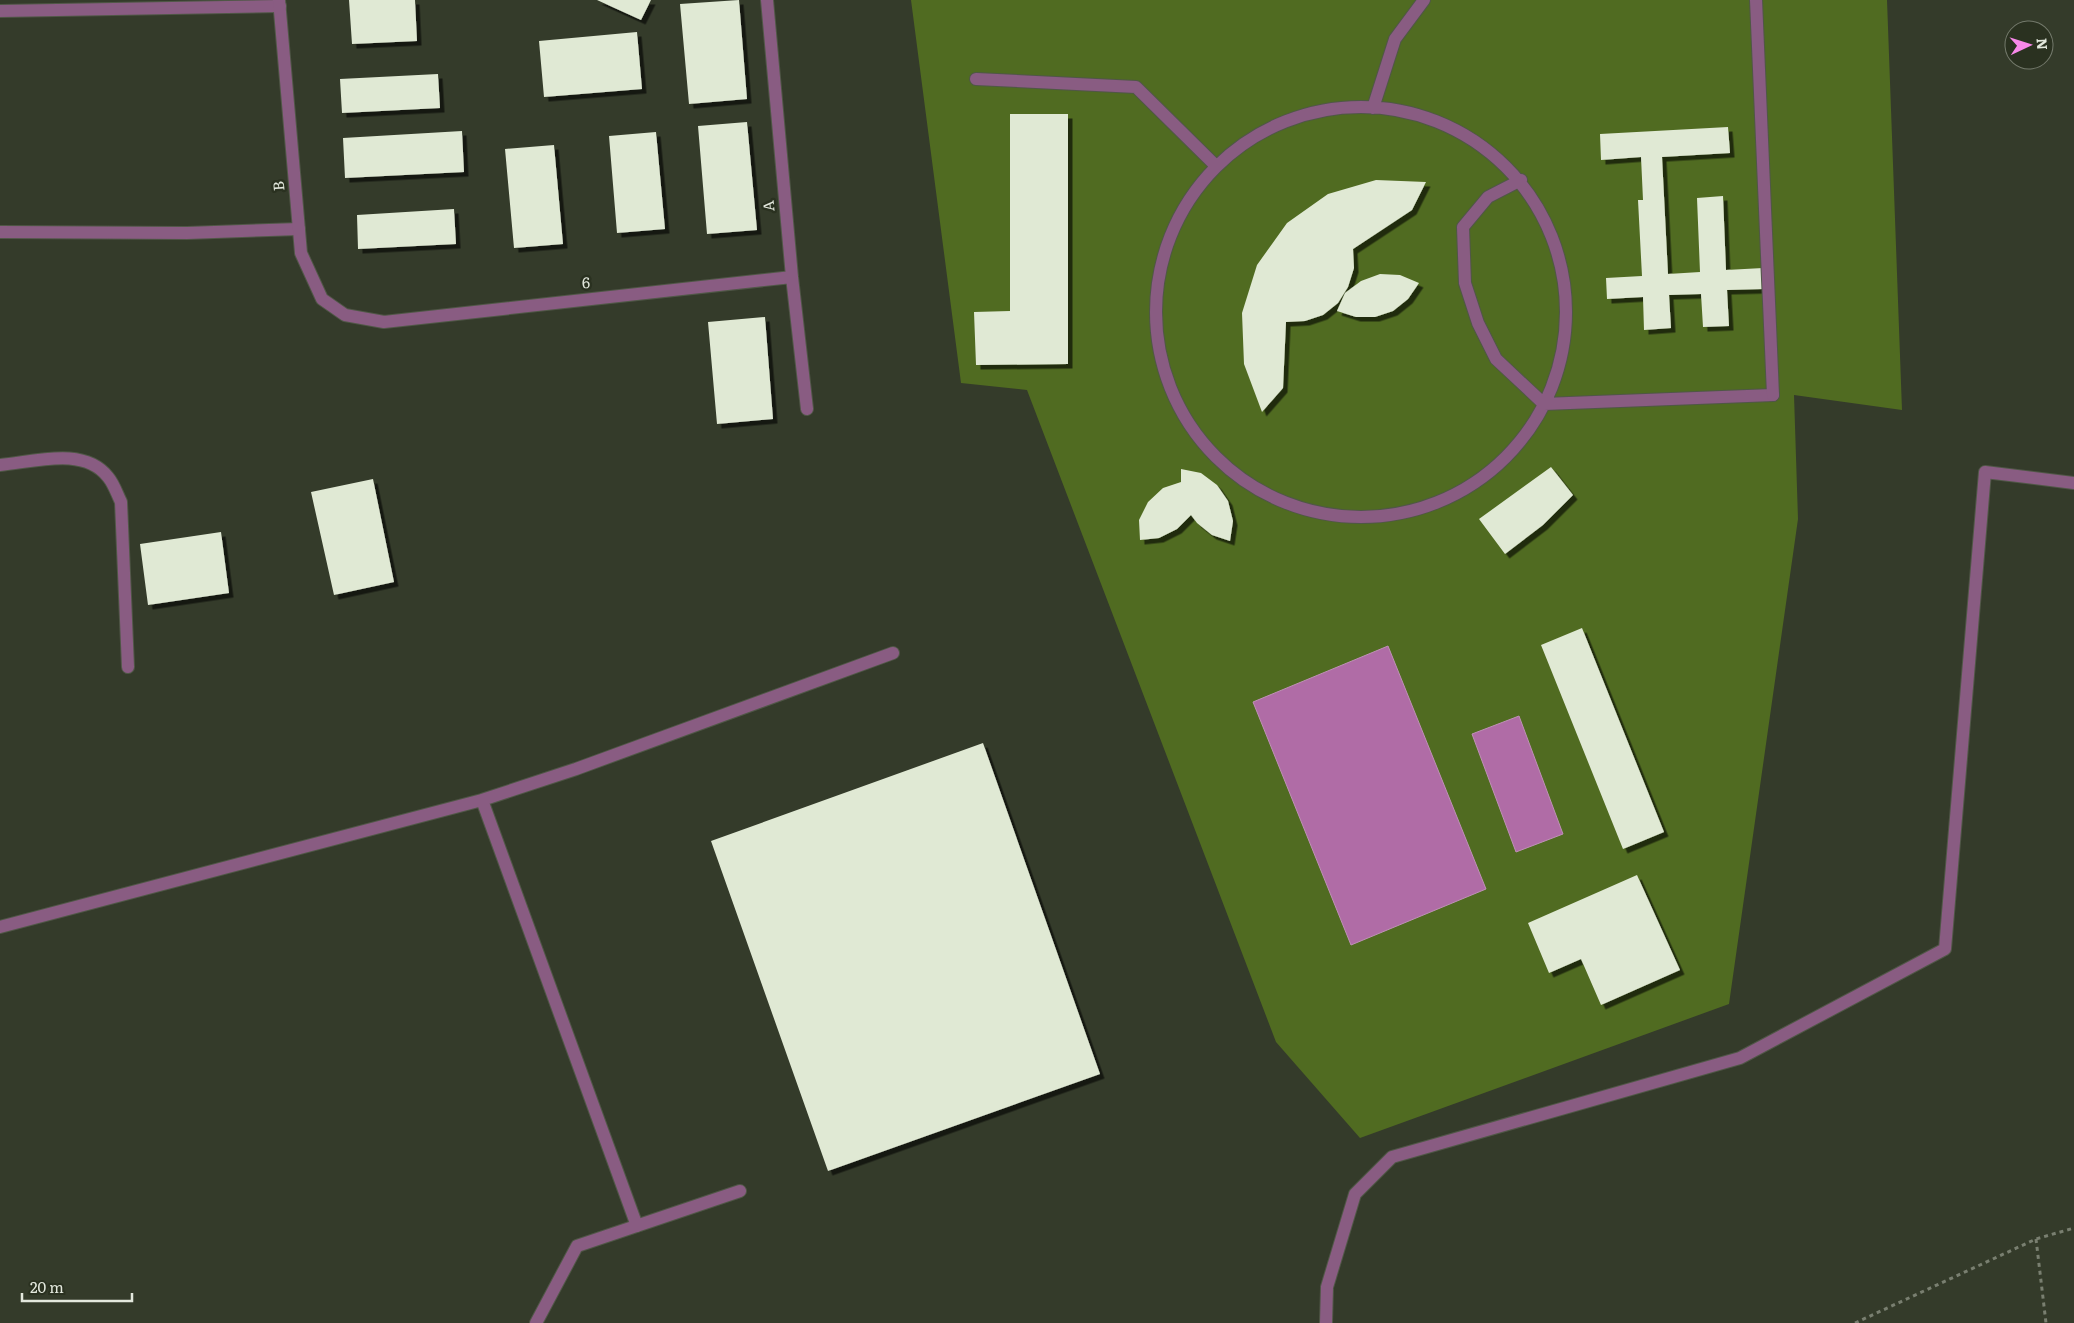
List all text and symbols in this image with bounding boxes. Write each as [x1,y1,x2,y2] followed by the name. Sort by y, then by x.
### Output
[2004,20,2054,70] north arrow
[2033,37,2053,51] text: N
[266,180,289,192] street label: B
[756,200,779,213] street label: A
[581,270,591,293] street label: 6
[22,1270,132,1302] scale bar
[30,1275,64,1298] text: 20 m

